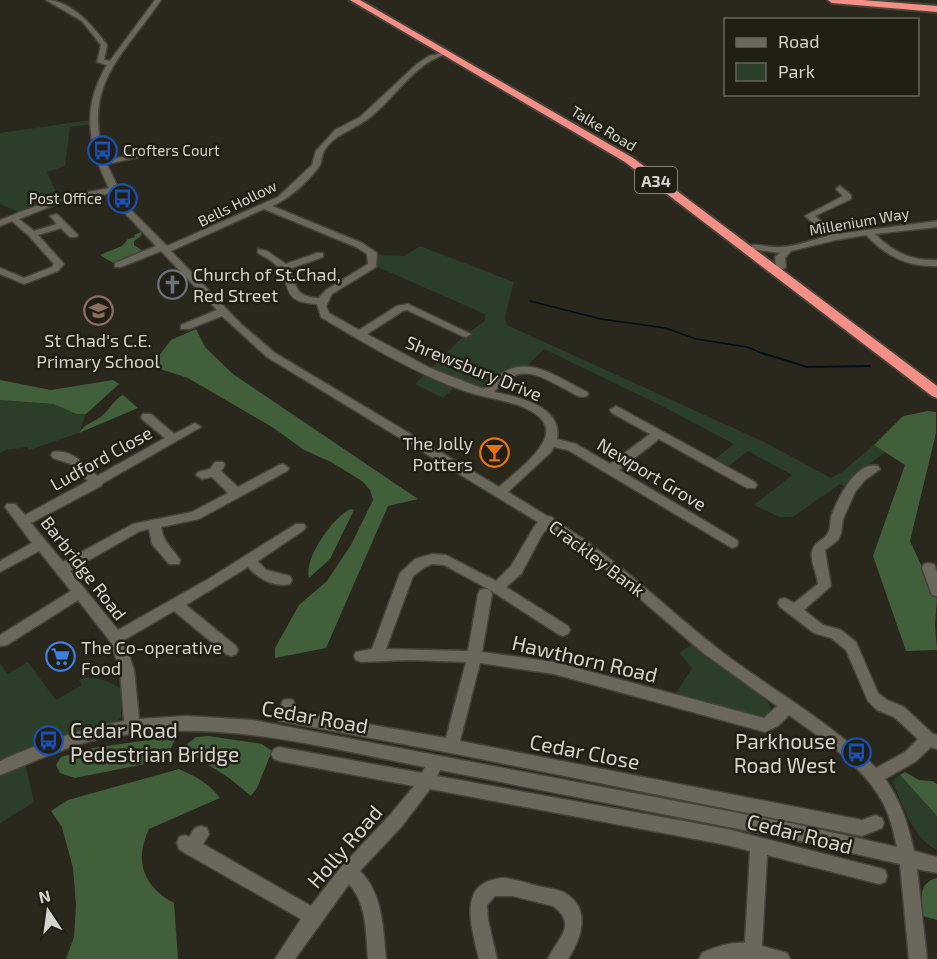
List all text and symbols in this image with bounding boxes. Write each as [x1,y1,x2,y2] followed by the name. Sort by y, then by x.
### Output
[724,18,919,96] legend
[778,30,819,52] text: Road
[778,60,815,82] text: Park
[568,101,640,155] street label: Talke Road
[86,134,118,166] bus stop icon: Crofters Court
[123,141,220,159] place label: Crofters Court
[635,167,677,193] road number: A34
[195,176,279,230] street label: Bells Hollow
[107,182,139,214] bus stop icon: Post Office
[29,189,102,207] place label: Post Office
[808,203,911,239] street label: Millenium Way
[193,263,341,306] place label: Church of St.Chad, Red Street
[156,268,188,300] church icon: Church of St.Chad, Red Street
[82,295,114,327] school or university icon: St Chad's C.E. Primary School
[36,329,160,372] place label: St Chad's C.E. Primary School
[403,331,545,405] street label: Shrewsbury Drive
[46,421,156,495] street label: Ludford Close
[403,432,473,475] place label: The Jolly Potters
[593,433,711,515] street label: Newport Grove
[478,437,510,469] bar icon: The Jolly Potters
[37,512,131,624] street label: Barbridge Road
[545,515,649,601] street label: Crackley Bank
[510,629,660,687] street label: Hawthorn Road
[81,636,222,679] place label: The Co-operative Food
[44,641,76,673] supermarket icon: The Co-operative Food
[260,694,370,738] street label: Cedar Road
[70,717,239,766] place label: Cedar Road Pedestrian Bridge
[33,725,65,757] bus stop icon: Cedar Road Pedestrian Bridge
[528,728,642,774] street label: Cedar Close
[734,728,836,777] place label: Parkhouse Road West
[841,736,873,768] bus stop icon: Parkhouse Road West
[301,799,387,893] street label: Holly Road
[745,808,855,858] street label: Cedar Road
[18,881,78,941] north arrow
[37,885,52,906] text: N

